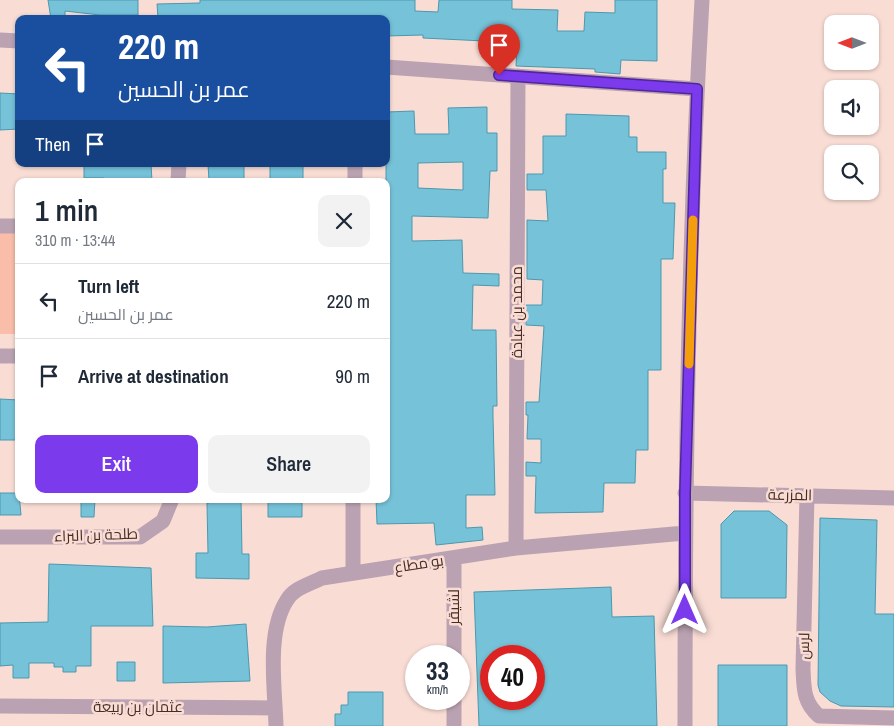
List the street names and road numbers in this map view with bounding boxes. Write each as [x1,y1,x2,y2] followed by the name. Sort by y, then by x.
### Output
[506,266,527,358] street label: محمد بن عبادة
[768,484,812,505] street label: المزرعة
[54,523,138,546] street label: طلحة بن البراء
[393,549,445,579] street label: بو مطاع
[443,589,464,626] street label: لشيقر
[793,632,814,660] street label: لرس
[93,696,183,717] street label: عثمان بن ربيعة

